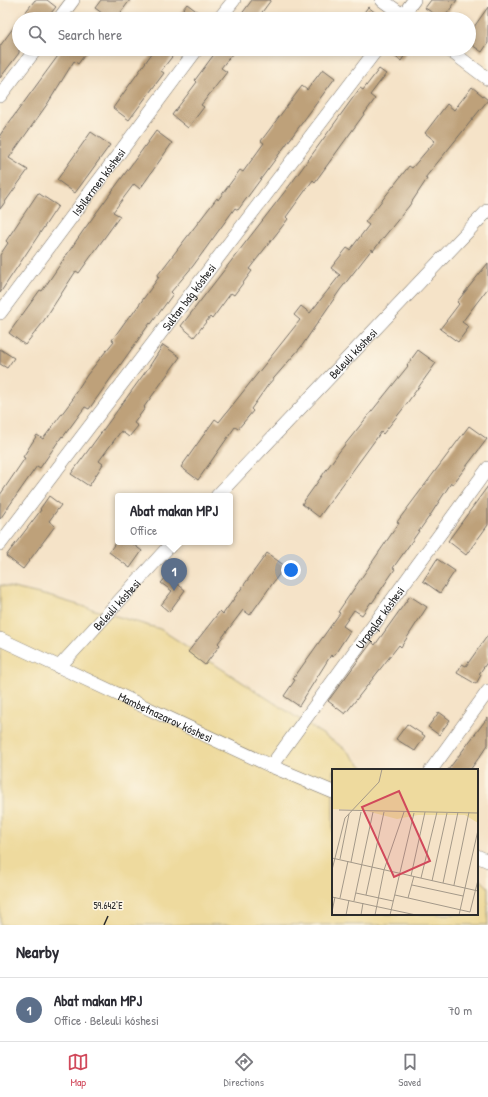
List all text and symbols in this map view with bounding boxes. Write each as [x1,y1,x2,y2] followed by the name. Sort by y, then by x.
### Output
[12,12,476,56] search box
[26,23,48,45] icon: search
[58,24,122,45] text: Search here
[67,144,129,219] street label: Isbilermen kóshesi
[157,260,219,334] street label: Sultan baǵ kóshesi
[324,324,381,382] street label: Beleuli kóshesi
[115,493,233,545] popup
[130,500,218,521] text: Abat makan MPJ
[130,521,157,539] text: Office
[161,558,187,591] pin: 1
[281,560,301,580] your location
[88,575,144,634] street label: Beleuli kóshesi
[351,583,408,652] street label: Urpaqlar kóshesi
[116,687,216,746] street label: Mambetnazarov kóshesi
[332,769,478,915] inset map
[93,899,123,912] text: 59.642°E
[16,940,59,963] text: Nearby
[54,990,142,1011] text: Abat makan MPJ
[27,1001,31,1019] text: 1
[448,1001,472,1019] text: 70 m
[54,1011,159,1029] text: Office · Beleuli kóshesi
[67,1051,89,1089] tab: Map
[224,1051,264,1089] tab: Directions
[398,1051,421,1089] tab: Saved

